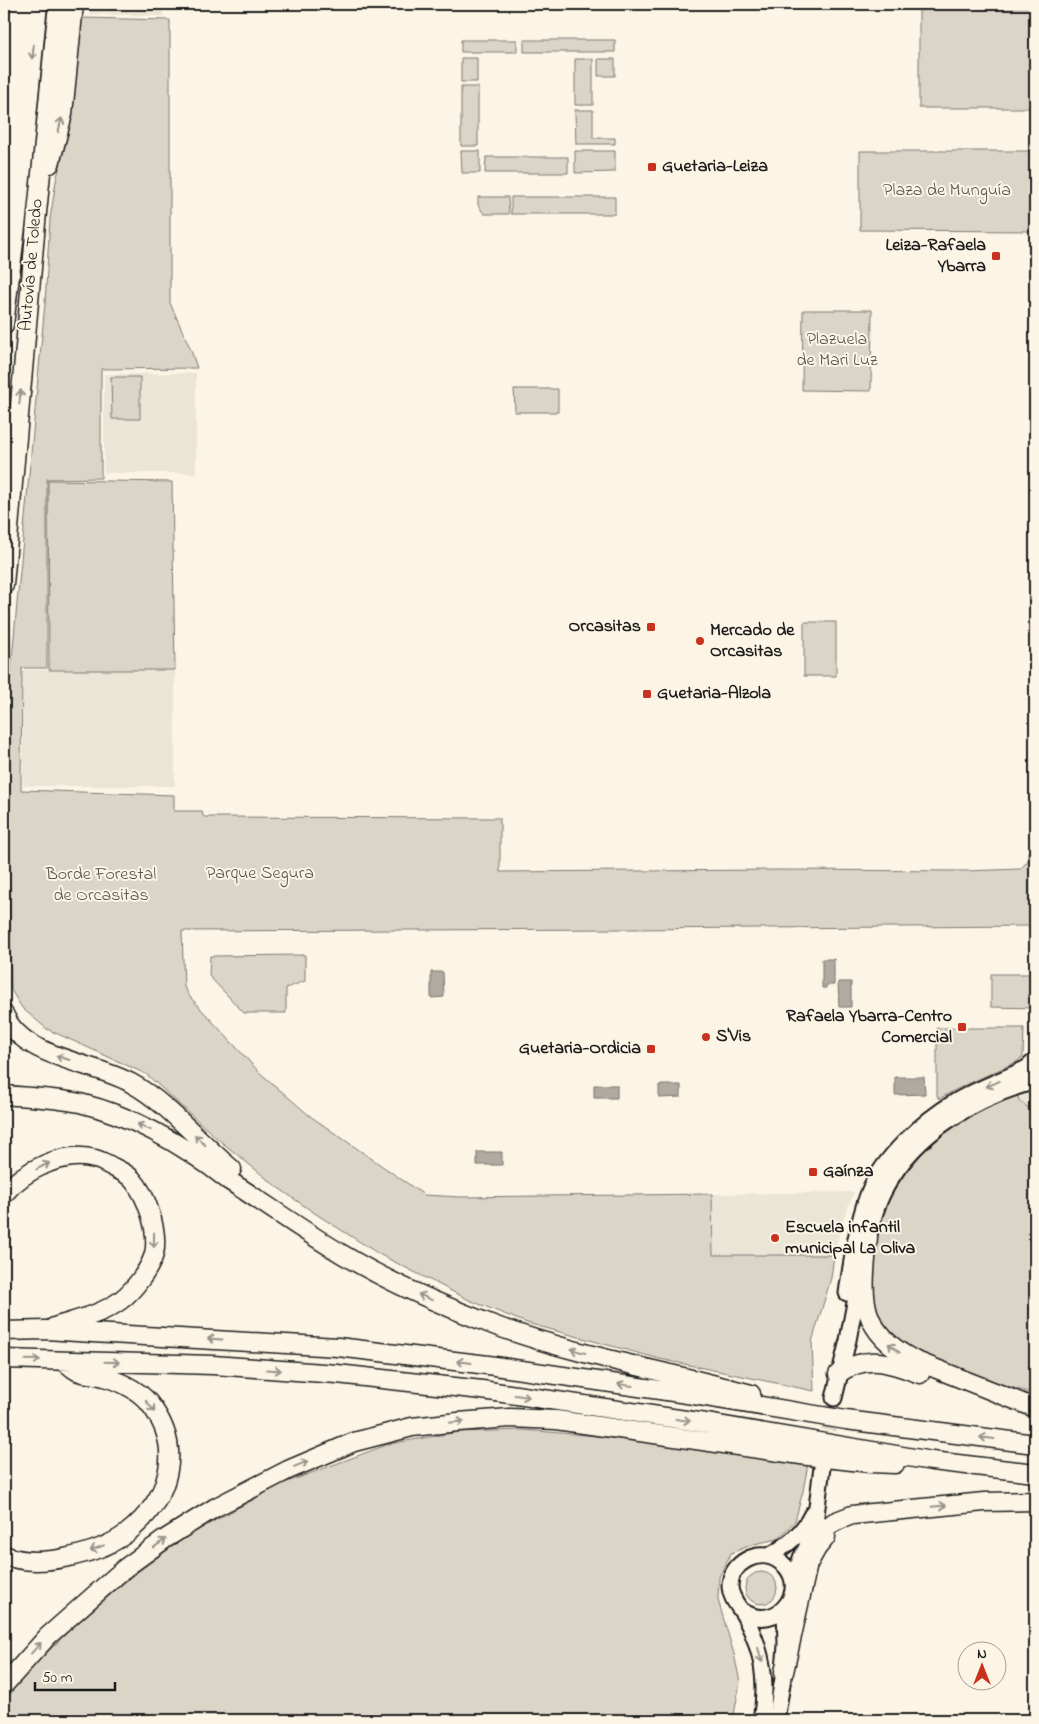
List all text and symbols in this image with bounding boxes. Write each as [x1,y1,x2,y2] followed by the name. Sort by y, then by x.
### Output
[29,44,38,60] one-way arrow
[56,117,65,133] one-way arrow
[662,154,768,180] place label: Guetaria-Leiza
[646,161,658,173] marker: Guetaria-Leiza
[883,178,1011,205] park label: Plaza de Munguía
[13,198,51,332] street label: Autovía de Toledo
[885,233,986,280] place label: Leiza-Rafaela Ybarra
[990,250,1002,262] marker: Leiza-Rafaela Ybarra
[796,327,878,374] park label: Plazuela de Mari Luz
[16,390,25,406] one-way arrow
[569,614,641,640] place label: Orcasitas
[710,618,795,665] place label: Mercado de Orcasitas
[645,621,657,633] marker: Orcasitas
[694,635,706,647] marker: Mercado de Orcasitas
[657,681,771,707] place label: Guetaria-Alzola
[641,688,653,700] marker: Guetaria-Alzola
[206,861,314,888] park label: Parque Segura
[45,862,156,909] park label: Borde Forestal de Orcasitas
[786,1004,952,1051] place label: Rafaela Ybarra-Centro Comercial
[956,1021,968,1033] marker: Rafaela Ybarra-Centro Comercial
[716,1024,751,1050] place label: S'Vis
[700,1031,712,1043] marker: S'Vis
[519,1036,641,1062] place label: Guetaria-Ordicia
[645,1043,657,1055] marker: Guetaria-Ordicia
[55,1052,71,1062] one-way arrow
[986,1080,1001,1089] one-way arrow
[137,1122,152,1132] one-way arrow
[193,1134,206,1146] one-way arrow
[823,1159,874,1185] place label: Gaínza
[35,1160,50,1170] one-way arrow
[807,1166,819,1178] marker: Gaínza
[785,1215,916,1262] place label: Escuela infantil municipal La Oliva
[149,1232,159,1248] one-way arrow
[769,1232,781,1244] marker: Escuela infantil municipal La Oliva
[418,1291,433,1301] one-way arrow
[207,1334,223,1343] one-way arrow
[888,1342,901,1353] one-way arrow
[571,1346,587,1355] one-way arrow
[25,1355,41,1365] one-way arrow
[103,1357,119,1367] one-way arrow
[456,1357,472,1367] one-way arrow
[266,1365,282,1374] one-way arrow
[617,1380,633,1390] one-way arrow
[514,1391,530,1401] one-way arrow
[145,1399,156,1412] one-way arrow
[675,1415,691,1425] one-way arrow
[449,1417,465,1427] one-way arrow
[979,1433,995,1443] one-way arrow
[293,1459,308,1468] one-way arrow
[931,1501,947,1511] one-way arrow
[153,1538,167,1548] one-way arrow
[90,1544,105,1553] one-way arrow
[30,1642,42,1655] one-way arrow
[956,1642,1006,1692] north arrow
[977,1644,987,1665] text: N
[755,1647,765,1663] one-way arrow
[35,1659,115,1691] scale bar
[42,1667,73,1689] text: 50 m

